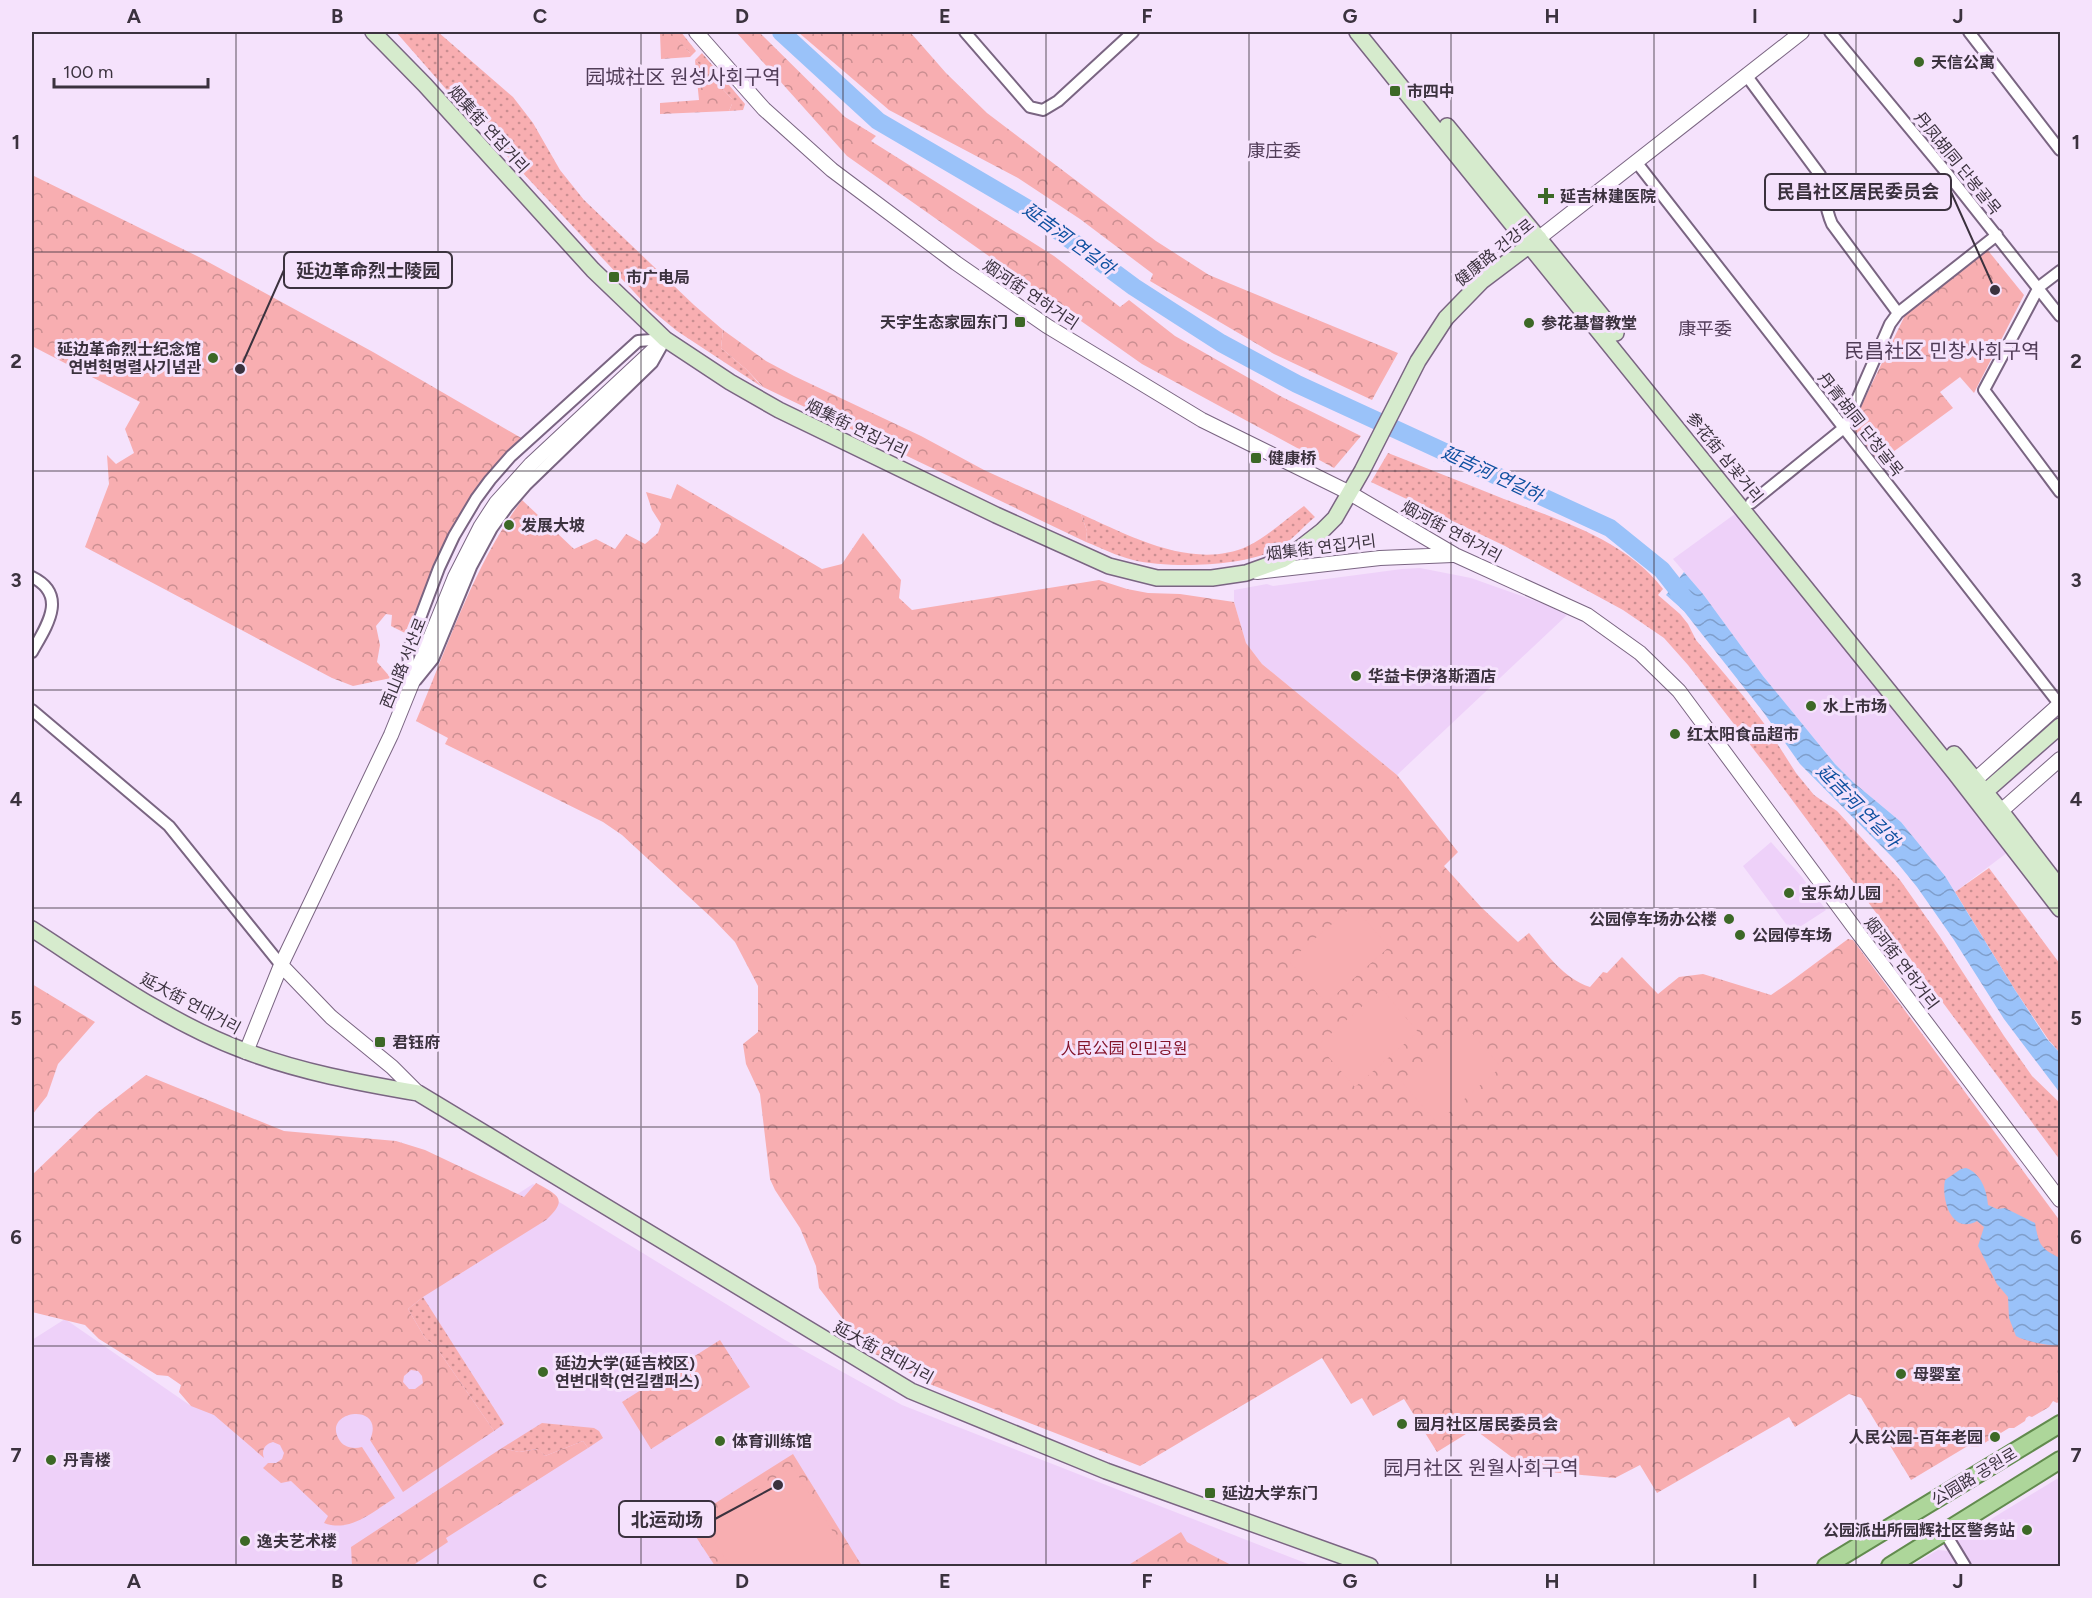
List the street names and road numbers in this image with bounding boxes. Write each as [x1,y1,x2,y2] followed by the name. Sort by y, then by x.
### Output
[444,82,533,177] street label: 烟集街 연집거리
[1910,108,2005,219] street label: 丹凤胡同 단봉골목
[1451,215,1538,290] street label: 健康路 건강로
[979,256,1082,333] street label: 烟河街 연하거리
[1814,368,1907,480] street label: 丹青胡同 단청골목
[803,396,911,461] street label: 烟集街 연집거리
[1682,408,1767,506] street label: 参花街 삼꽃거리
[1398,497,1505,566] street label: 烟河街 연하거리
[1265,531,1377,564] street label: 烟集街 연집거리
[377,615,430,711] street label: 西山路 서산로
[1861,913,1943,1013] street label: 烟河街 연하거리
[137,969,244,1038] street label: 延大街 연대거리
[831,1317,937,1388] street label: 延大街 연대거리
[1928,1443,2021,1509] street label: 公园路 공원로

